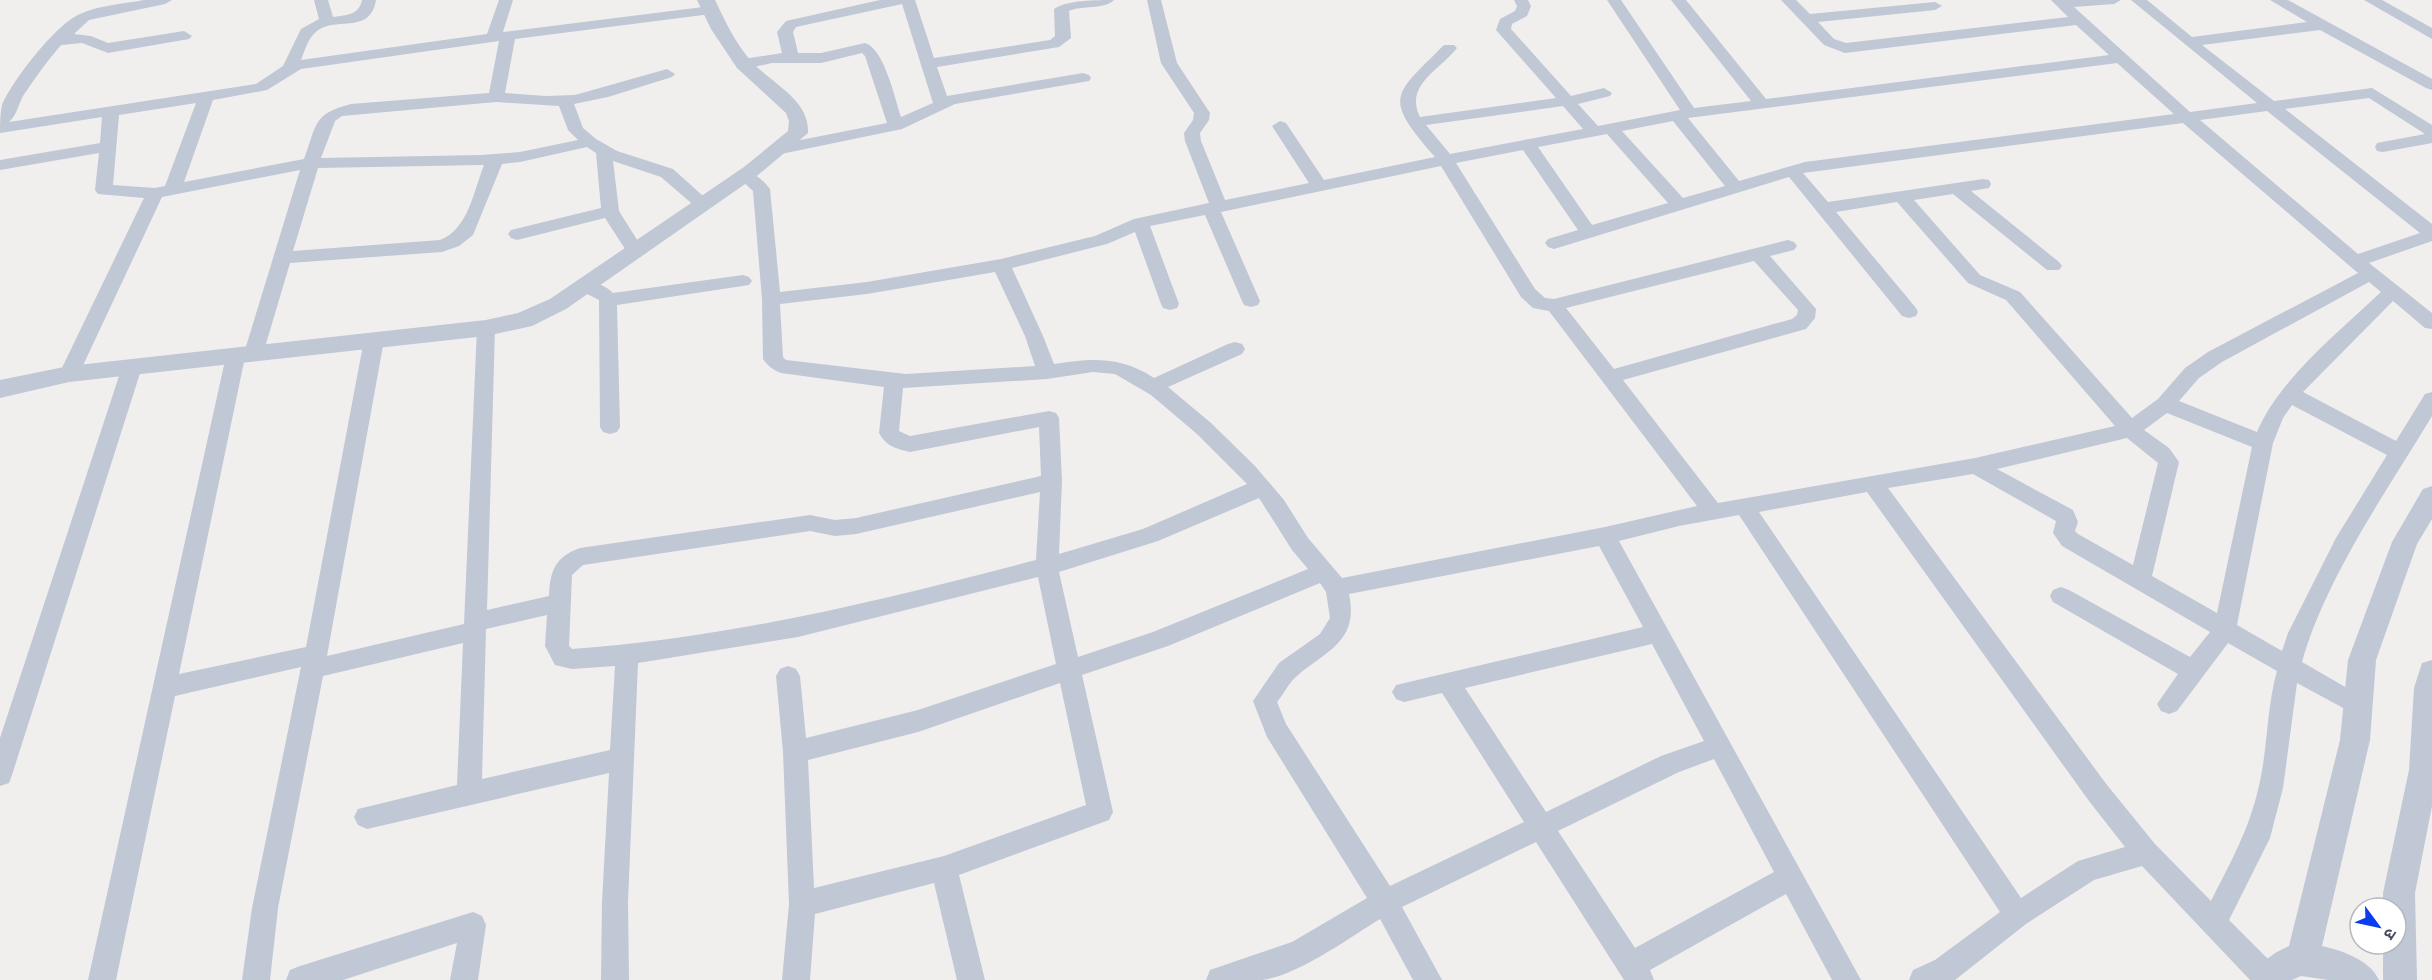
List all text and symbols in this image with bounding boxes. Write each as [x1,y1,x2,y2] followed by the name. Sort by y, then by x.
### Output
[2348,896,2408,956] north arrow
[2378,924,2401,944] text: उ

